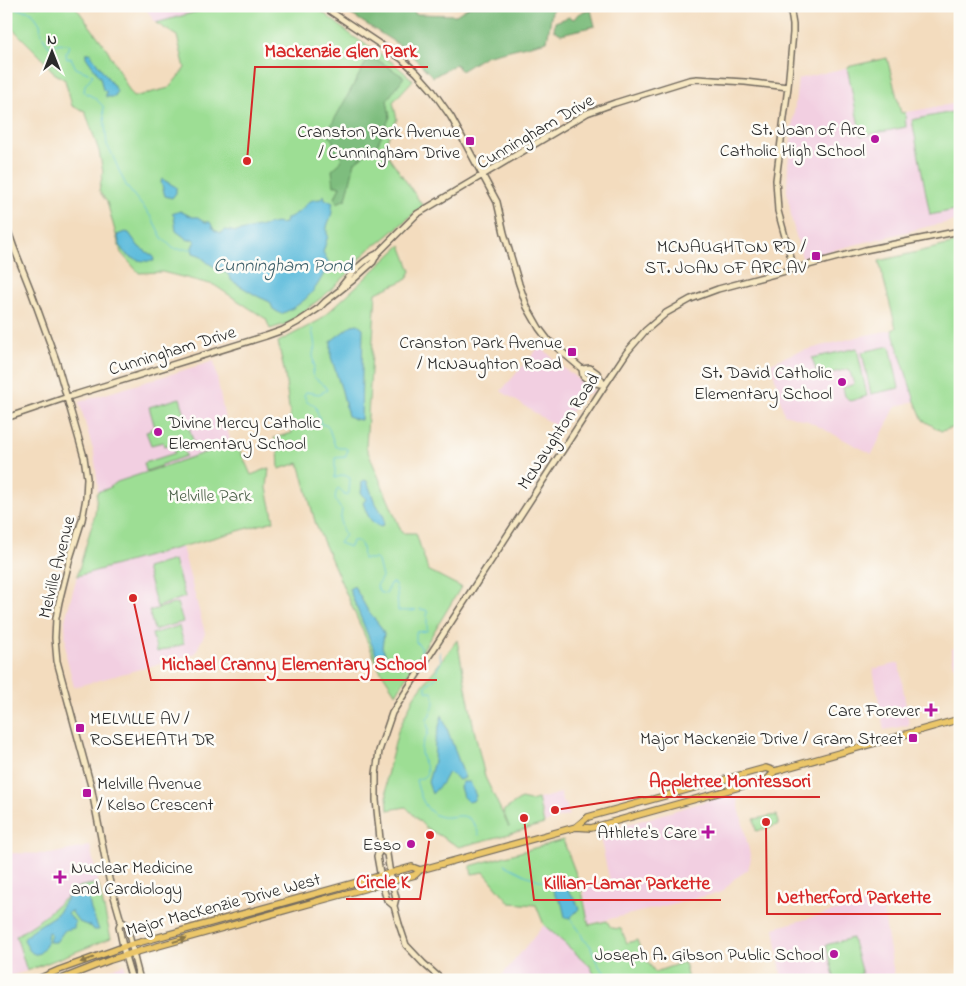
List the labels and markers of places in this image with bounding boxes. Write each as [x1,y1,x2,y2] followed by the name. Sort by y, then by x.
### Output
[255,33,428,67] callout: Mackenzie Glen Park
[720,118,865,166] place label: St. Joan of Arc Catholic High School
[297,120,461,168] place label: Cranston Park Avenue / Cunningham Drive
[869,133,881,145] marker: St. Joan of Arc Catholic High School
[464,135,476,147] marker: Cranston Park Avenue / Cunningham Drive
[645,235,807,282] place label: MCNAUGHTON RD / ST. JOAN OF ARC AV
[810,250,822,262] marker: MCNAUGHTON RD / ST. JOAN OF ARC AV
[399,331,563,379] place label: Cranston Park Avenue / McNaughton Road
[566,346,578,358] marker: Cranston Park Avenue / McNaughton Road
[694,361,832,408] place label: St. David Catholic Elementary School
[836,376,848,388] marker: St. David Catholic Elementary School
[167,411,320,458] place label: Divine Mercy Catholic Elementary School
[152,426,164,438] marker: Divine Mercy Catholic Elementary School
[151,646,437,680] callout: Michael Cranny Elementary School
[828,699,920,725] place label: Care Forever
[924,703,938,717] marker: Care Forever
[90,707,214,754] place label: MELVILLE AV / ROSEHEATH DR
[74,722,86,734] marker: MELVILLE AV / ROSEHEATH DR
[640,727,903,753] place label: Major Mackenzie Drive / Gram Street
[907,732,919,744] marker: Major Mackenzie Drive / Gram Street
[639,763,820,797] callout: Appletree Montessori
[97,772,214,819] place label: Melville Avenue / Kelso Crescent
[81,787,93,799] marker: Melville Avenue / Kelso Crescent
[597,821,698,847] place label: Athlete's Care
[701,825,715,839] marker: Athlete's Care
[362,833,401,859] place label: Esso
[405,838,417,850] marker: Esso
[71,856,194,904] place label: Nuclear Medicine and Cardiology
[346,865,420,899] callout: Circle K
[534,866,721,900] callout: Killian-Lamar Parkette
[53,870,67,884] marker: Nuclear Medicine and Cardiology
[767,880,941,914] callout: Netherford Parkette
[595,943,824,969] place label: Joseph A. Gibson Public School
[828,948,840,960] marker: Joseph A. Gibson Public School

